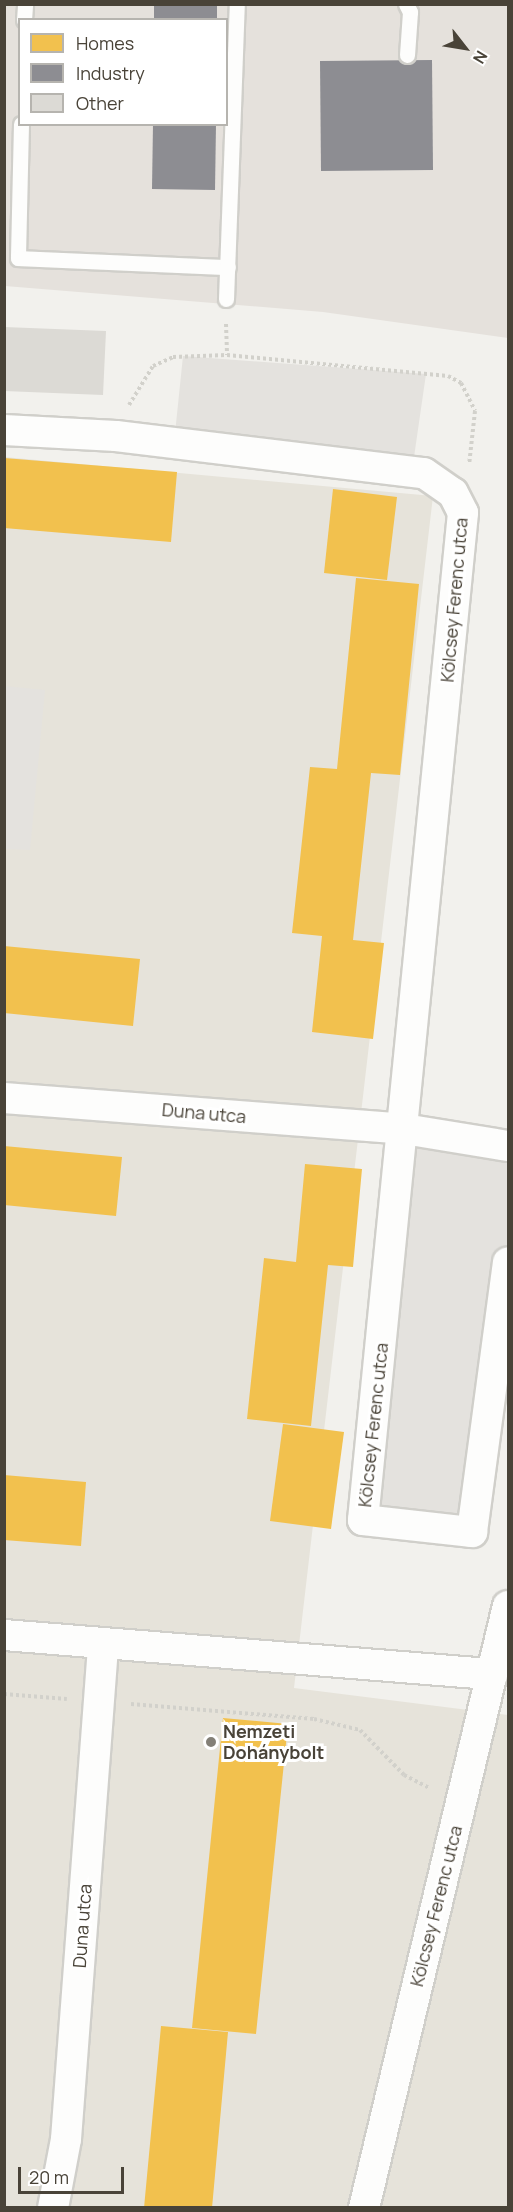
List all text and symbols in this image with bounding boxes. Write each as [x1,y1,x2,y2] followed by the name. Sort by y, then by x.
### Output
[18,18,228,126] legend
[435,18,495,78] north arrow
[76,31,134,55] text: Homes
[468,47,493,68] text: N
[76,61,145,85] text: Industry
[76,91,124,115] text: Other
[436,517,472,683] street label: Kölcsey Ferenc utca
[161,1099,247,1127] street label: Duna utca
[354,1342,392,1508] street label: Kölcsey Ferenc utca
[223,1721,324,1764] place label: Nemzeti Dohánybolt
[204,1735,218,1749] marker: Nemzeti Dohánybolt
[406,1823,466,1989] street label: Kölcsey Ferenc utca
[68,1883,96,1969] street label: Duna utca
[21,2155,128,2193] scale bar
[29,2165,69,2189] text: 20 m

